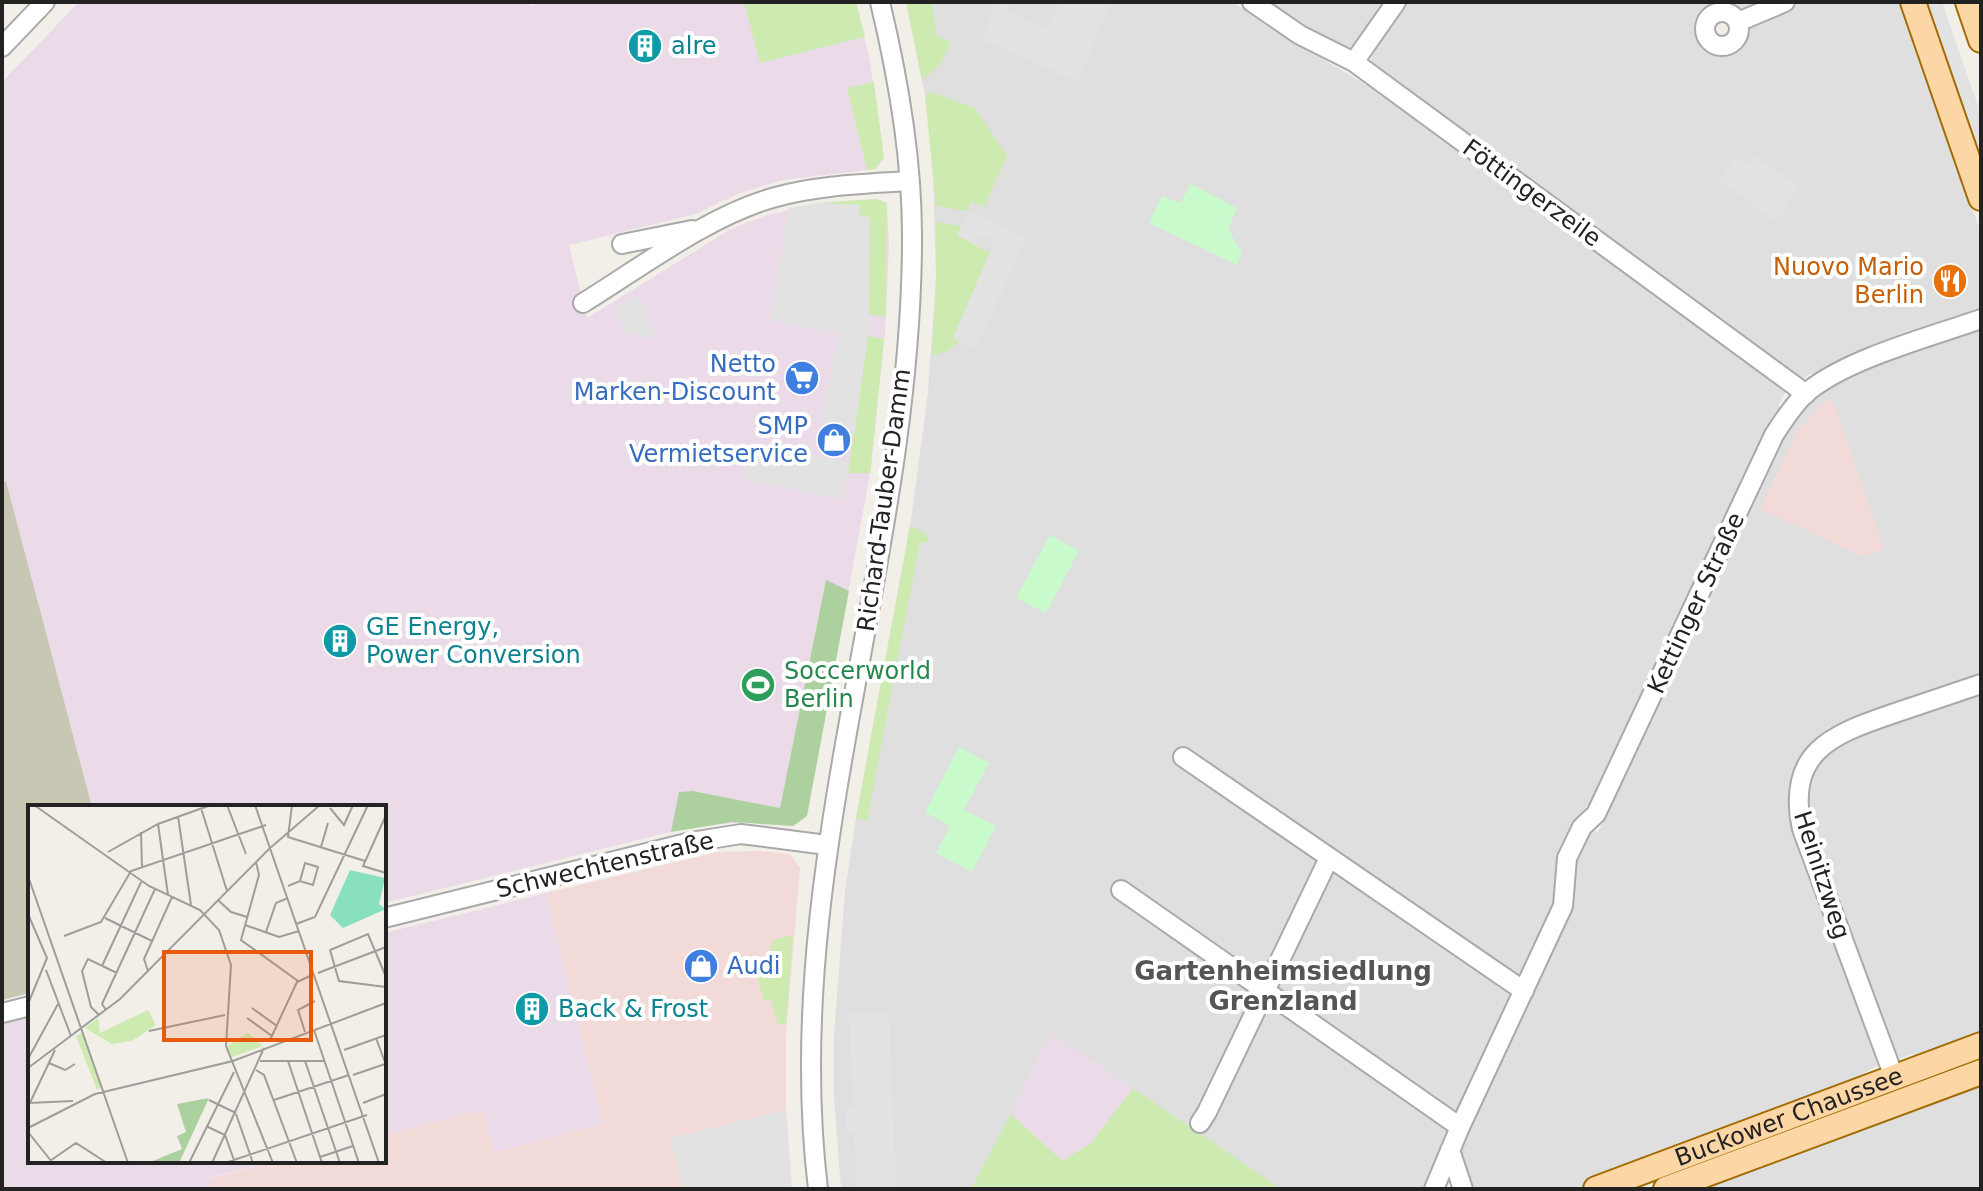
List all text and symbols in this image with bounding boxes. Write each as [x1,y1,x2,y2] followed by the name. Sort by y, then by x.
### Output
[626,27,664,65] building icon: alre
[671,32,716,60] place label: alre
[1458,134,1606,252] street label: Föttingerzeile
[1773,253,1924,309] place label: Nuovo Mario Berlin
[1931,262,1969,300] restaurant icon: Nuovo Mario Berlin
[574,350,776,406] place label: Netto Marken-Discount
[783,359,821,397] supermarket icon: Netto Marken-Discount
[852,367,916,633] street label: Richard-Tauber-Damm
[629,412,808,468] place label: SMP Vermietservice
[815,421,853,459] shop icon: SMP Vermietservice
[1642,508,1750,698] street label: Kettinger Straße
[366,613,581,669] place label: GE Energy, Power Conversion
[321,622,359,660] building icon: GE Energy, Power Conversion
[784,657,931,713] place label: Soccerworld Berlin
[739,666,777,704] sports icon: Soccerworld Berlin
[28,805,386,1163] inset map
[1788,807,1856,943] street label: Heinitzweg
[494,826,716,904] street label: Schwechtenstraße
[682,947,720,985] shop icon: Audi
[727,952,781,980] place label: Audi
[1134,956,1432,1016] district label: Gartenheimsiedlung Grenzland
[513,990,551,1028] building icon: Back & Frost
[558,995,708,1023] place label: Back & Frost
[1671,1062,1907,1172] street label: Buckower Chaussee

